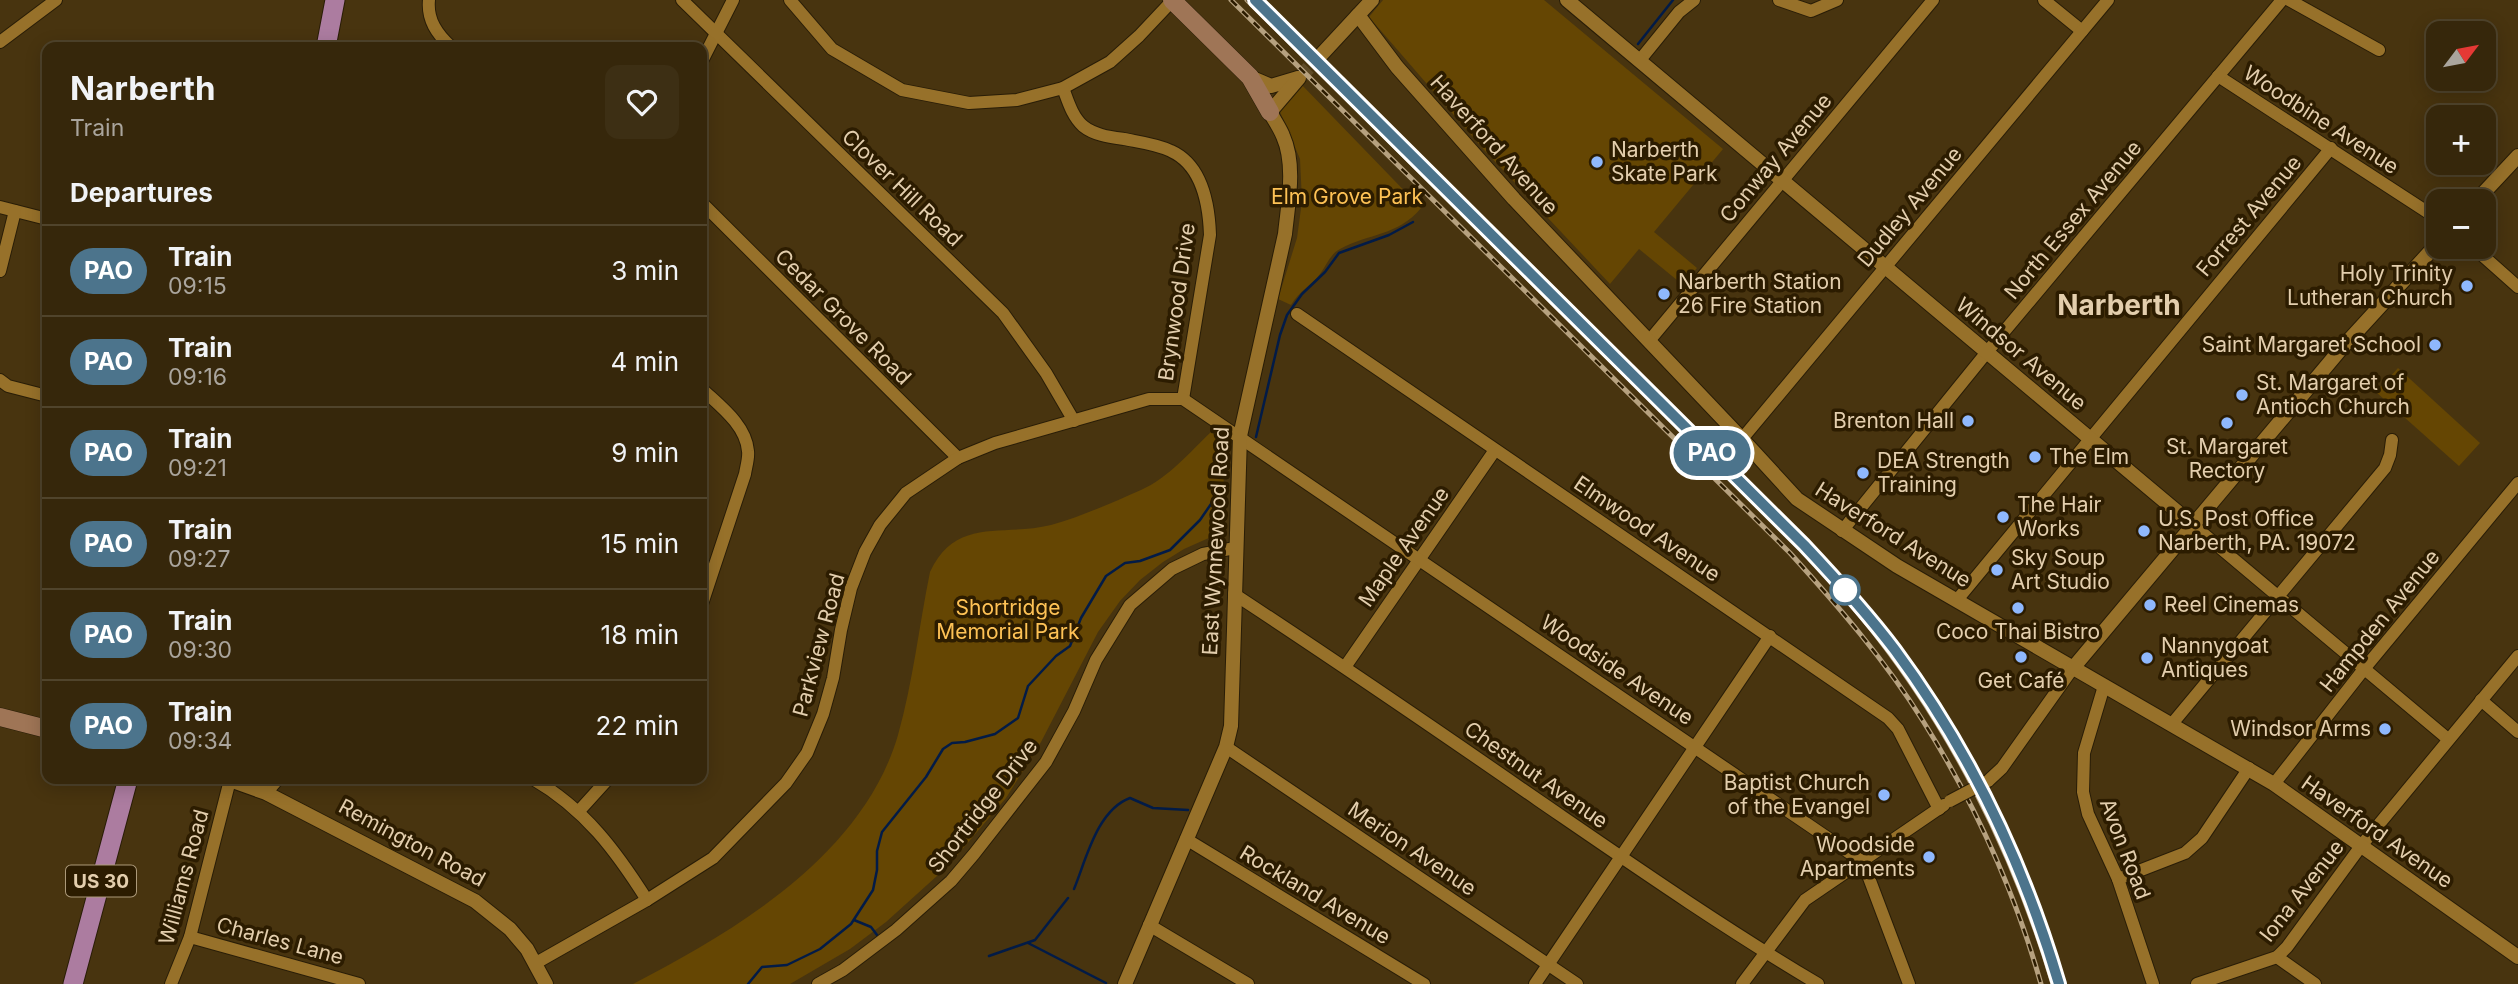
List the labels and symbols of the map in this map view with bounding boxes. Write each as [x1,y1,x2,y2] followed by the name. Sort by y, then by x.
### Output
[2426,21,2496,91] north arrow
[2239,60,2404,179] street label: Woodbine Avenue
[1425,70,1563,219] street label: Haverford Avenue
[1714,88,1837,227] street label: Conway Avenue
[837,124,968,251] street label: Clover Hill Road
[1999,135,2146,304] street label: North Essex Avenue
[1611,137,1718,186] place label: Narberth Skate Park
[1852,142,1967,272] street label: Dudley Avenue
[2191,150,2306,281] street label: Forrest Avenue
[1589,154,1605,170] marker: Narberth Skate Park
[1271,184,1423,209] park label: Elm Grove Park
[1153,221,1200,382] street label: Brynwood Drive
[770,244,916,390] street label: Cedar Grove Road
[2287,261,2453,310] place label: Holy Trinity Lutheran Church
[1678,269,1842,318] place label: Narberth Station 26 Fire Station
[2459,278,2475,294] marker: Holy Trinity Lutheran Church
[1656,286,1672,302] marker: Narberth Station 26 Fire Station
[2057,288,2181,322] district label: Narberth
[1951,292,2092,415] street label: Windsor Avenue
[2202,332,2421,357] place label: Saint Margaret School
[2427,337,2443,353] marker: Saint Margaret School
[2256,370,2410,419] place label: St. Margaret of Antioch Church
[2234,387,2250,403] marker: St. Margaret of Antioch Church
[1833,408,1954,433] place label: Brenton Hall
[1960,413,1976,429] marker: Brenton Hall
[2219,415,2235,431] marker: St. Margaret Rectory
[1197,426,1234,656] street label: East Wynnewood Road
[1672,430,1752,476] line badge: PAO
[2166,434,2288,483] place label: St. Margaret Rectory
[2049,444,2129,469] place label: The Elm
[1877,448,2010,497] place label: DEA Strength Training
[2027,449,2043,465] marker: The Elm
[1855,465,1871,481] marker: DEA Strength Training
[1570,471,1725,587] street label: Elmwood Avenue
[1811,477,1976,593] street label: Haverford Avenue
[1353,482,1454,611] street label: Maple Avenue
[2017,492,2102,541] place label: The Hair Works
[2158,506,2356,555] place label: U.S. Post Office Narberth, PA. 19072
[1995,509,2011,525] marker: The Hair Works
[2136,523,2152,539] marker: U.S. Post Office Narberth, PA. 19072
[2315,544,2445,697] street label: Hampden Avenue
[2011,545,2110,594] place label: Sky Soup Art Studio
[1989,562,2005,578] marker: Sky Soup Art Studio
[787,570,850,719] street label: Parkview Road
[1830,575,1860,605] unlabelled marker
[2164,592,2299,617] place label: Reel Cinemas
[936,595,1080,644] park label: Shortridge Memorial Park
[2142,597,2158,613] marker: Reel Cinemas
[2010,600,2026,616] marker: Coco Thai Bistro
[1536,609,1698,730] street label: Woodside Avenue
[1936,619,2100,644] place label: Coco Thai Bistro
[2161,633,2269,682] place label: Nannygoat Antiques
[2013,649,2029,665] marker: Get Café
[2139,650,2155,666] marker: Nannygoat Antiques
[1977,668,2065,693] place label: Get Café
[1460,716,1613,833] street label: Chestnut Avenue
[2230,716,2371,741] place label: Windsor Arms
[2377,721,2393,737] marker: Windsor Arms
[923,734,1043,878] street label: Shortridge Drive
[1724,770,1870,819] place label: Baptist Church of the Evangel
[2297,770,2458,893] street label: Haverford Avenue
[1876,787,1892,803] marker: Baptist Church of the Evangel
[335,793,490,892] street label: Remington Road
[2095,795,2156,903] street label: Avon Road
[1343,797,1481,901] street label: Merion Avenue
[153,807,214,947] street label: Williams Road
[1800,832,1915,881] place label: Woodside Apartments
[2254,835,2349,946] street label: Iona Avenue
[1235,840,1395,949] street label: Rockland Avenue
[1921,849,1937,865] marker: Woodside Apartments
[66,866,136,897] road number: US 30
[214,912,346,969] street label: Charles Lane

